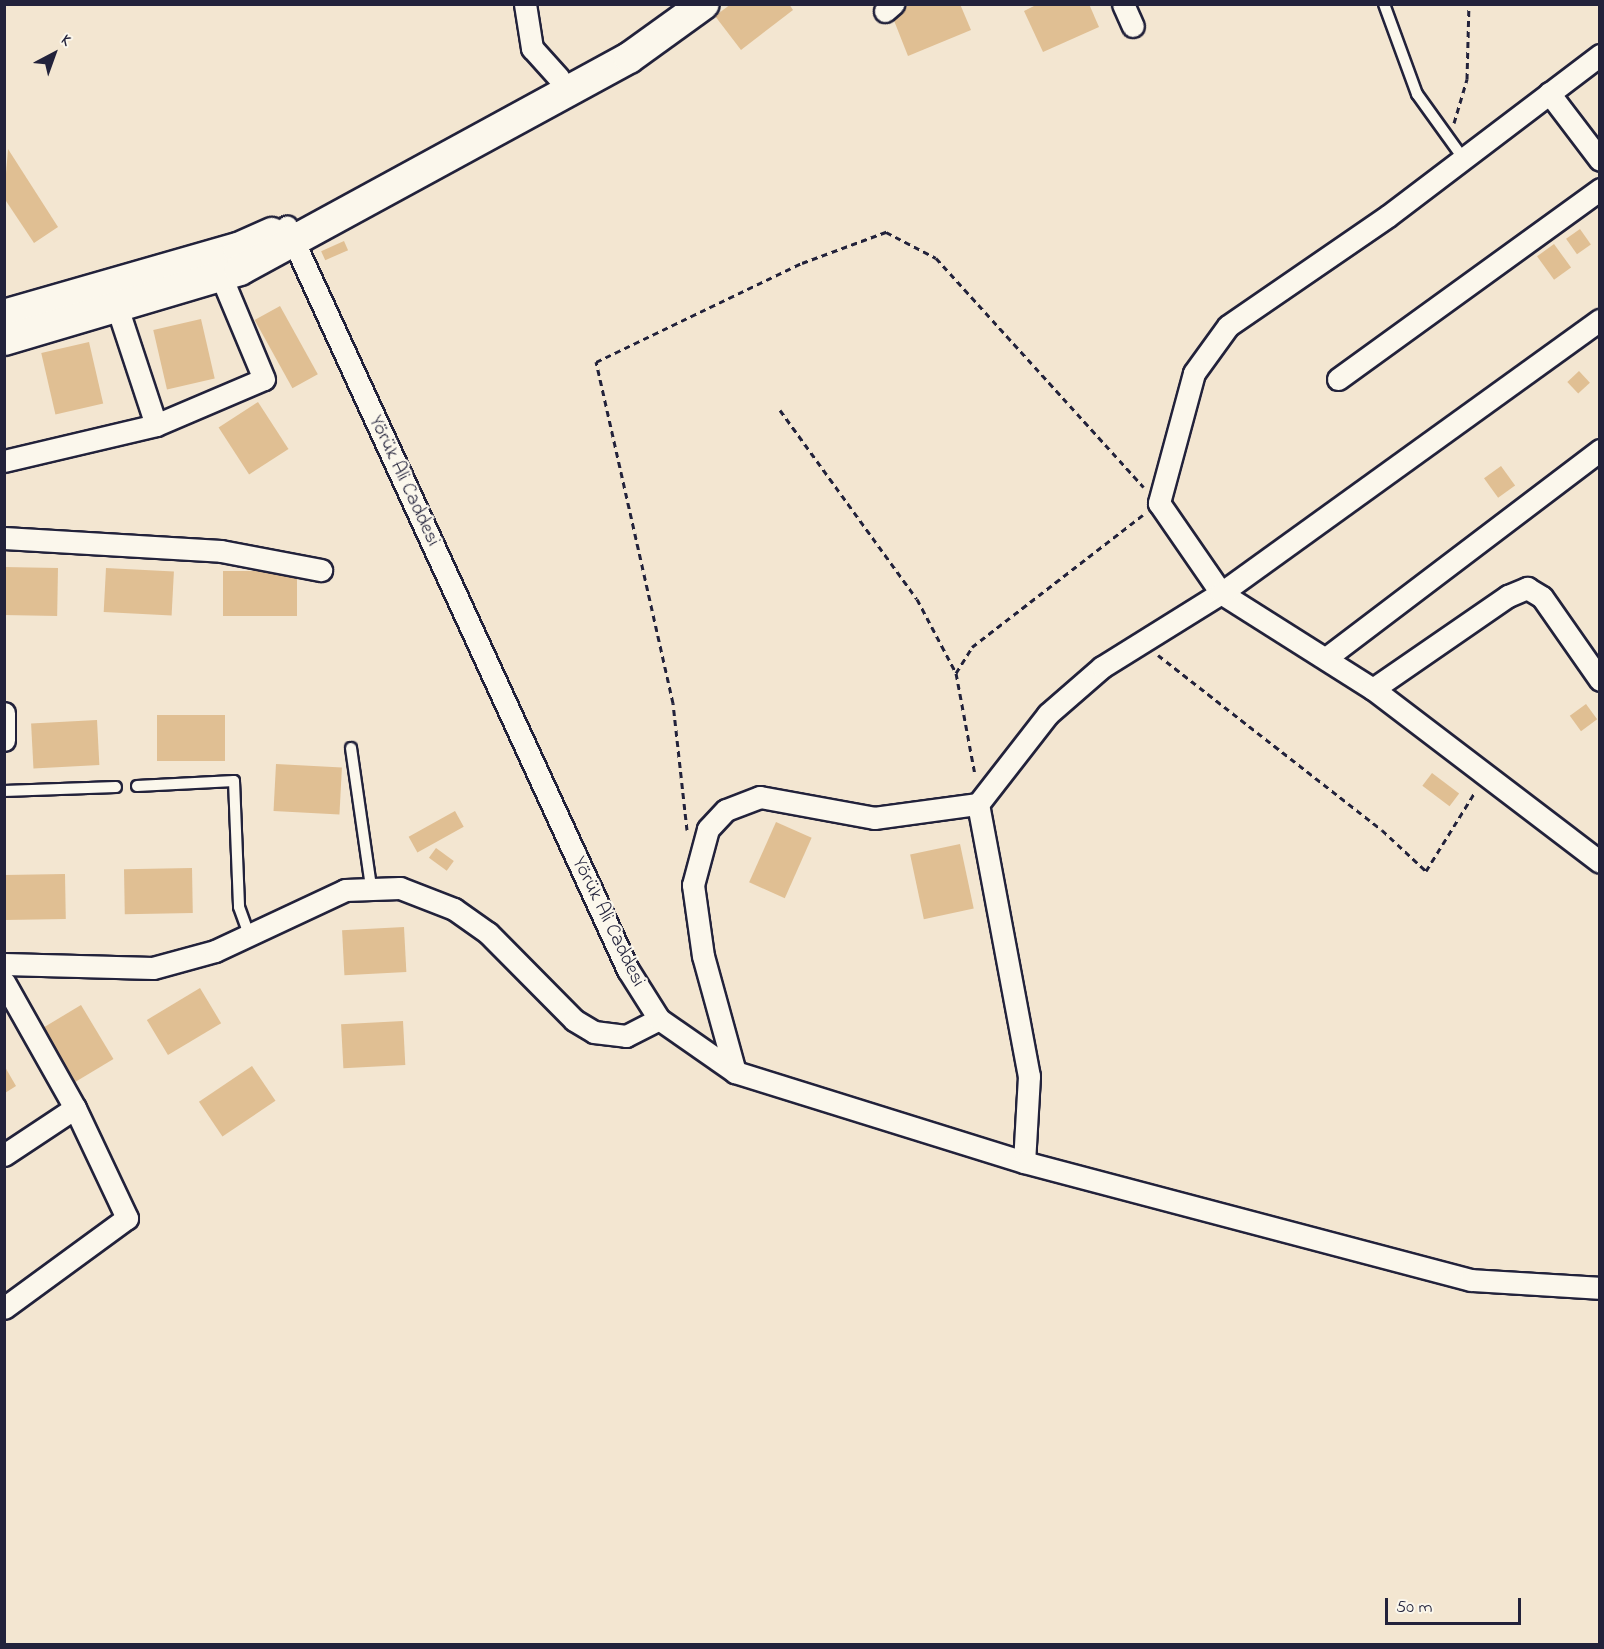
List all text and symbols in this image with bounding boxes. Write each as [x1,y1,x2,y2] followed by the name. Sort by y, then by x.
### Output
[24,24,84,84] north arrow
[55,29,77,52] text: K
[363,412,445,550] street label: Yörük Ali Caddesi
[566,853,650,991] street label: Yörük Ali Caddesi
[1388,1586,1524,1624] scale bar
[1396,1595,1433,1621] text: 50 m

